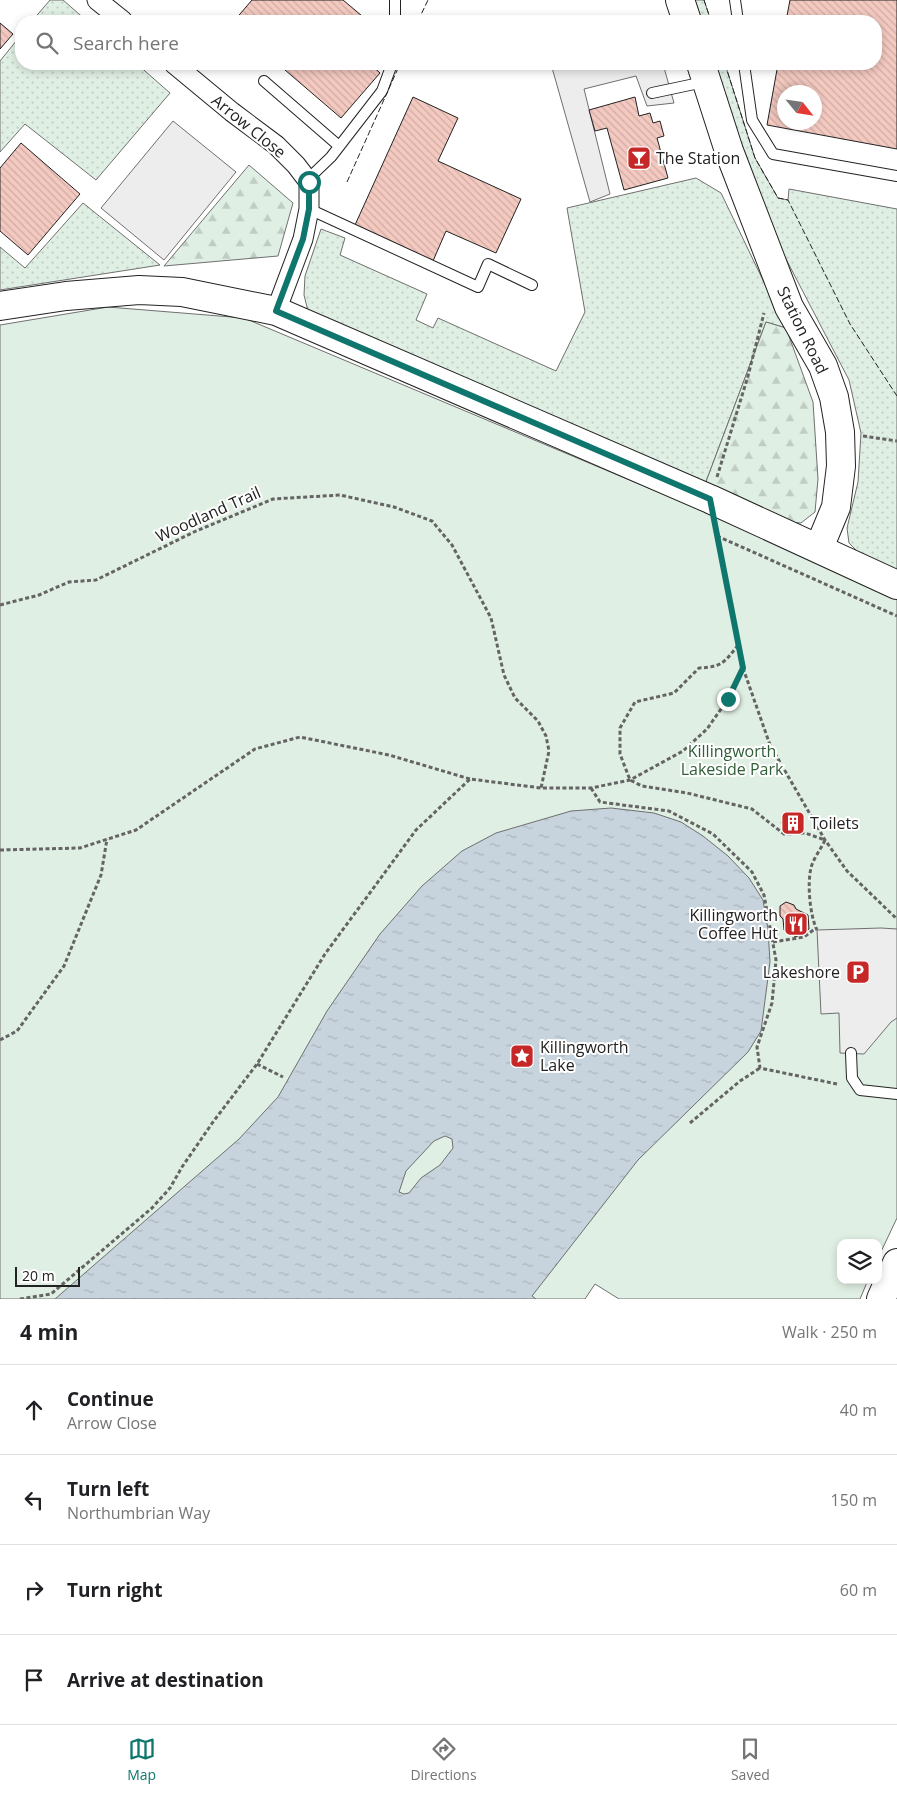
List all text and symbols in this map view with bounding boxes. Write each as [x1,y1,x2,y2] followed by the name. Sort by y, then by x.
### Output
[15,15,882,70] search box
[33,29,61,57] icon: search
[73,30,179,56] text: Search here
[777,85,822,130] north arrow
[207,89,291,163] street label: Arrow Close
[626,145,652,171] bar icon: The Station
[656,147,740,169] place label: The Station
[298,171,321,194] route start
[772,283,834,377] street label: Station Road
[152,481,264,547] street label: Woodland Trail
[717,688,740,711] route end
[681,740,784,780] park label: Killingworth Lakeside Park
[780,810,806,836] building icon: Toilets
[810,812,859,834] place label: Toilets
[689,904,778,944] place label: Killingworth Coffee Hut
[783,911,809,937] restaurant icon: Killingworth Coffee Hut
[845,959,871,985] parking icon: Lakeshore
[763,961,840,983] place label: Lakeshore
[540,1036,629,1076] place label: Killingworth Lake
[509,1043,535,1069] place icon: Killingworth Lake
[837,1239,882,1284] map controls
[837,1239,882,1284] button: layers
[15,1264,80,1287] scale bar
[22,1266,55,1285] text: 20 m
[20,1318,78,1346] text: 4 min
[782,1321,877,1343] text: Walk · 250 m
[67,1386,154,1412] text: Continue
[20,1396,48,1424] icon: ahead
[840,1399,877,1421] text: 40 m
[67,1412,157,1434] text: Arrow Close
[67,1476,149,1502] text: Turn left
[20,1486,48,1514] icon: left
[831,1489,877,1511] text: 150 m
[67,1502,210,1524] text: Northumbrian Way
[20,1576,48,1604] icon: right
[67,1577,162,1603] text: Turn right
[840,1579,877,1601] text: 60 m
[20,1666,48,1694] icon: arrive
[67,1667,264,1693] text: Arrive at destination
[127,1735,156,1784] tab: Map
[410,1735,477,1784] tab: Directions
[731,1735,770,1784] tab: Saved

